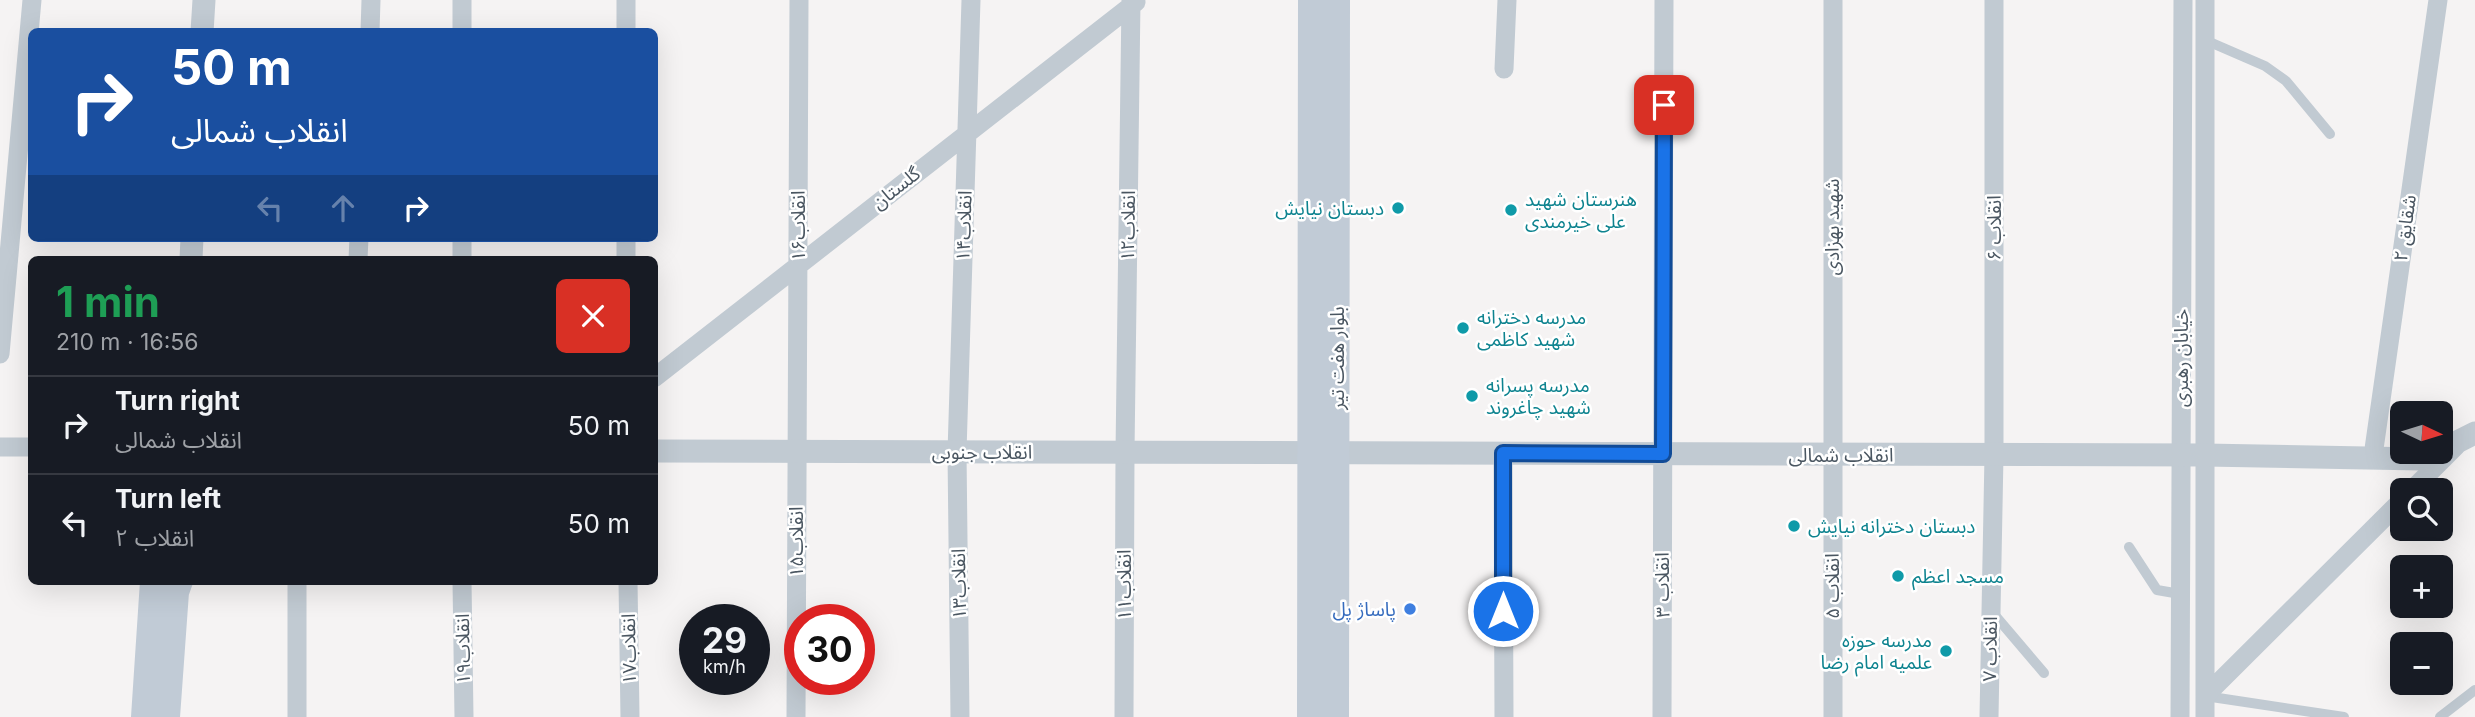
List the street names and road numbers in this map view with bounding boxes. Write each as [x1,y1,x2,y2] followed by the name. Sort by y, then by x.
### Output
[867,161,926,214] street label: گلستان
[1821,179,1844,275] street label: شهید بهزادی
[787,190,810,262] street label: انقلاب۱۶
[951,190,977,262] street label: انقلاب۱۴
[1116,190,1140,262] street label: انقلاب۱۲
[2389,193,2421,263] street label: شقایق ۲
[1983,195,2006,261] street label: انقلاب ۶
[1326,306,1349,411] street label: بلوار هفت تیر
[2170,309,2193,407] street label: خیابان رهبری
[932,441,1032,464] street label: انقلاب جنوبی
[1789,444,1893,467] street label: انقلاب شمالی
[785,506,808,578] street label: انقلاب۱۵
[947,548,971,620] street label: انقلاب۱۳
[1113,549,1136,621] street label: انقلاب۱۱
[1651,552,1674,618] street label: انقلاب ۳
[1821,553,1844,619] street label: انقلاب ۵
[451,613,475,685] street label: انقلاب۱۹
[617,613,641,685] street label: انقلاب۱۷
[1978,616,2002,682] street label: انقلاب ۷

